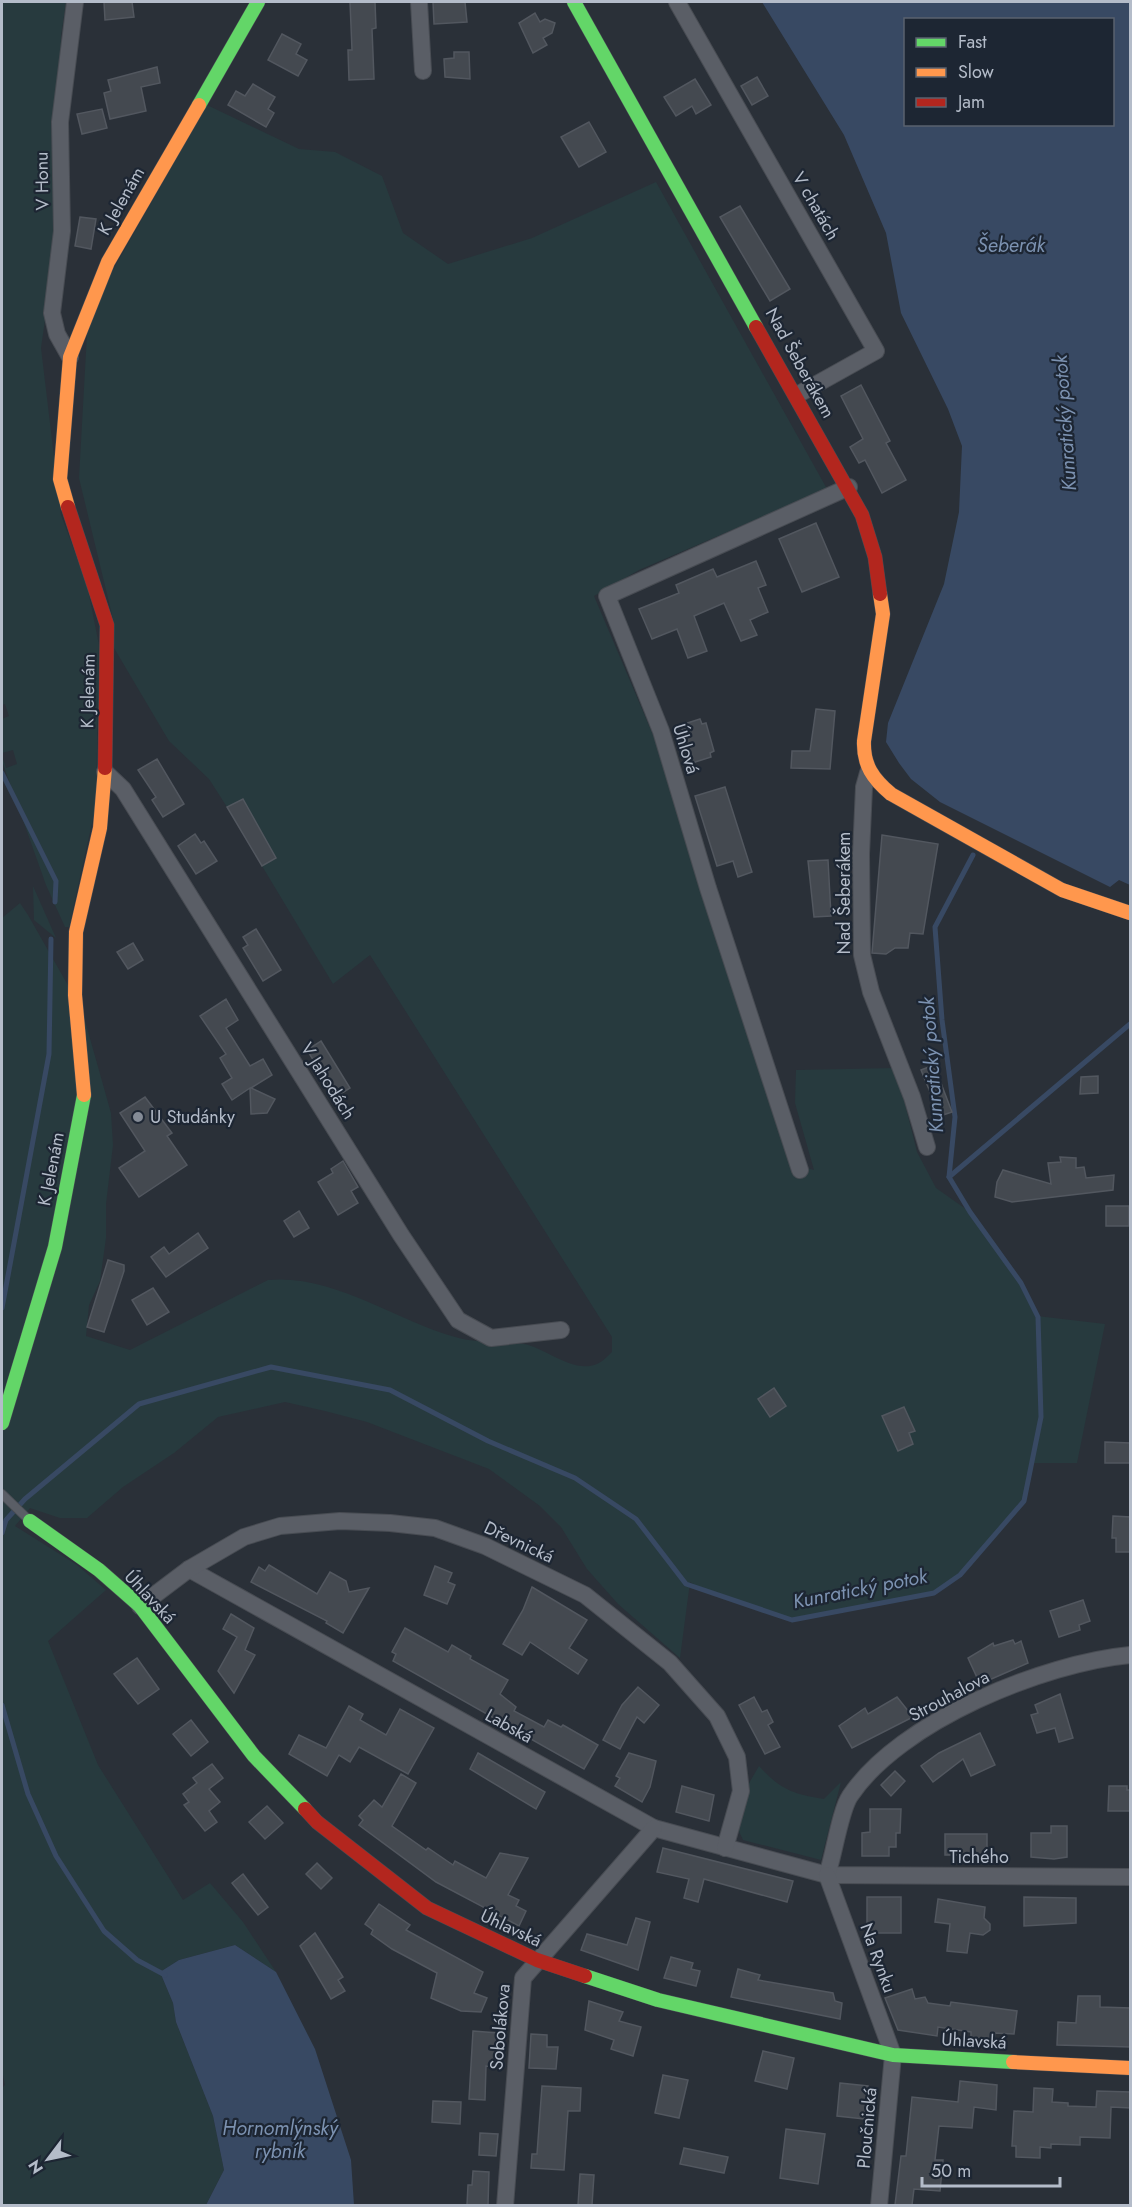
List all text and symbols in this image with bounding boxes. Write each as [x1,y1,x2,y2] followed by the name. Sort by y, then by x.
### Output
[904,18,1114,126] legend
[958,29,987,55] text: Fast
[958,59,995,85] text: Slow
[956,89,985,115] text: Jam
[28,151,56,211] street label: V Honu
[91,162,151,240] street label: K Jelenám
[786,167,846,245] street label: V chatách
[977,231,1046,260] water label: Šeberák
[759,303,841,423] street label: Nad Šeberákem
[1046,353,1084,492] water label: Kunratický potok
[74,653,102,729] street label: K Jelenám
[666,721,706,777] street label: Úhlová
[831,832,857,954] street label: Nad Šeberákem
[913,995,951,1134] water label: Kunratický potok
[294,1037,362,1125] street label: V Jahodách
[150,1104,235,1130] place label: U Studánky
[131,1110,145,1124] marker: U Studánky
[31,1130,71,1208] street label: K Jelenám
[480,1514,558,1570] street label: Dřevnická
[790,1561,931,1616] water label: Kunratický potok
[118,1564,182,1630] street label: Úhlavská
[904,1664,994,1728] street label: Strouhalova
[480,1702,538,1750] street label: Labská
[949,1844,1009,1870] street label: Tichého
[476,1902,546,1954] street label: Úhlavská
[853,1919,903,1997] street label: Na Rynku
[483,1983,517,2071] street label: Sobolákova
[941,2026,1007,2056] street label: Úhlavská
[851,2086,883,2170] street label: Ploučnická
[222,2114,339,2166] water label: Hornomlýnský rybník
[18,2129,78,2189] north arrow
[922,2150,1060,2188] scale bar
[23,2155,49,2178] text: N
[931,2158,971,2184] text: 50 m

